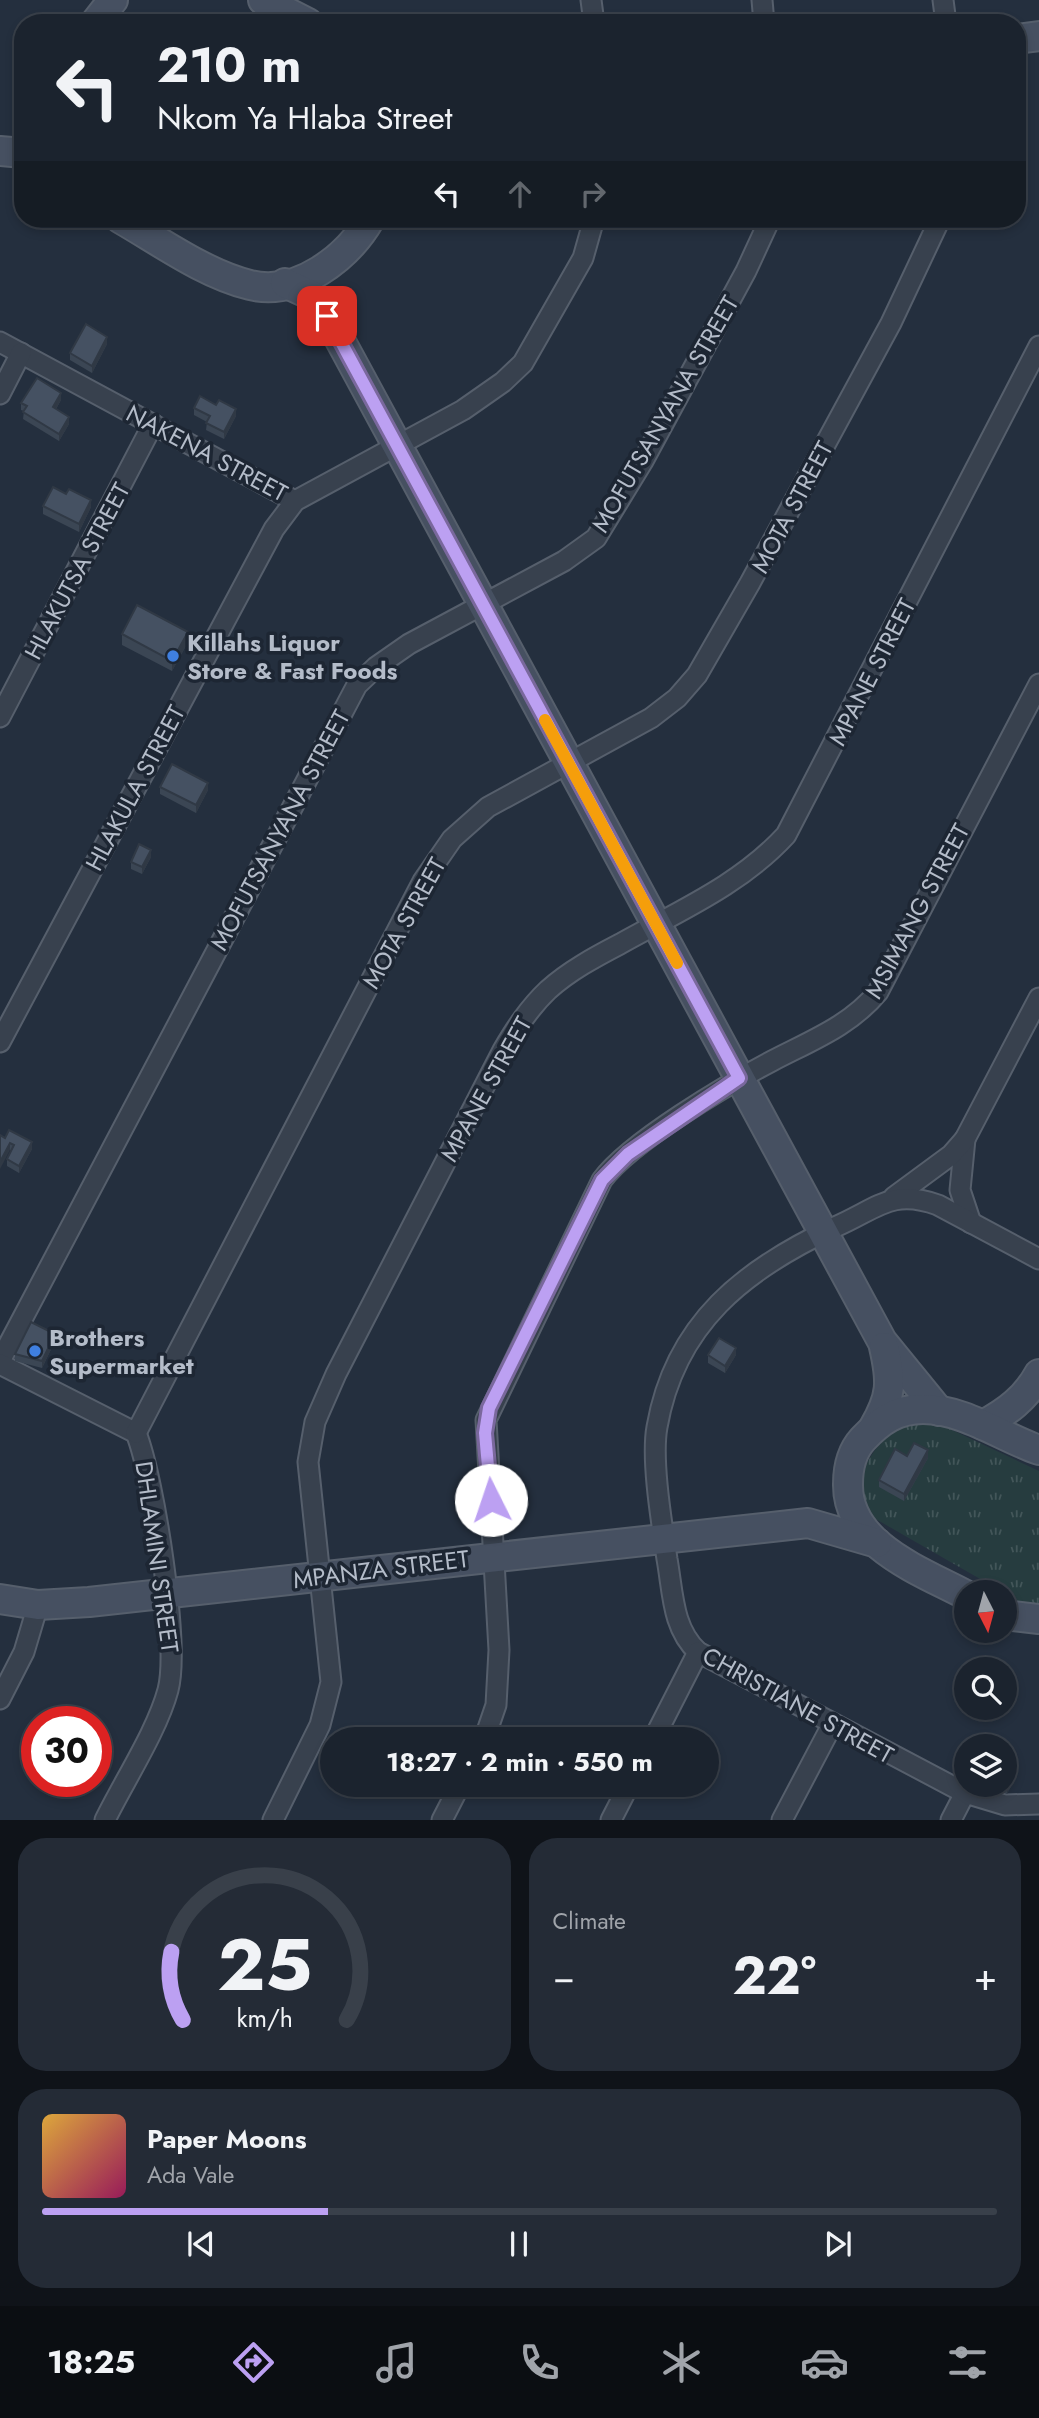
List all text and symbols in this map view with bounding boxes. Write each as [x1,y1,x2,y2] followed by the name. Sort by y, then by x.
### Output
[157,30,301,100] text: 210 m
[42,42,133,133] icon: left
[157,95,452,141] text: Nkom Ya Hlaba Street
[428,175,466,213] icon: left
[501,175,539,213] icon: ahead
[574,175,612,213] icon: right
[297,286,357,346] pin
[583,289,747,539] street label: MOFUTSANYANA STREET
[308,297,346,335] icon: arrive
[120,396,294,510] street label: NAKENA STREET
[743,435,841,579] street label: MOTA STREET
[16,476,138,666] street label: HLAKUTSA STREET
[820,592,924,752] street label: MPANE STREET
[187,625,397,688] place label: Killahs Liquor Store & Fast Foods
[165,648,181,664] marker: Killahs Liquor Store & Fast Foods
[77,699,193,877] street label: HLAKULA STREET
[202,703,358,957] street label: MOFUTSANYANA STREET
[856,817,978,1005] street label: MSIMANG STREET
[354,851,454,995] street label: MOTA STREET
[432,1010,540,1168] street label: MPANE STREET
[49,1320,194,1383] place label: Brothers Supermarket
[27,1343,43,1359] marker: Brothers Supermarket
[126,1459,188,1655] street label: DHLAMINI STREET
[454,1463,528,1537] position arrow
[291,1541,471,1597] street label: MPANZA STREET
[954,1580,1017,1643] north arrow
[954,1580,1017,1797] map controls
[696,1638,900,1772] street label: CHRISTIANE STREET
[954,1657,1017,1720] button: search
[21,1706,112,1797] speed limit sign: 30
[954,1734,1017,1797] button: layers
[386,1743,653,1781] text: 18:27 · 2 min · 550 m
[553,1904,626,1938] text: Climate
[217,1913,312,2018] text: 25
[732,1938,816,2014] text: 22°
[553,1949,575,2004] text: −
[974,1949,997,2004] text: +
[236,2000,293,2036] text: km/h
[147,2120,307,2158] text: Paper Moons
[147,2158,234,2192] text: Ada Vale
[182,2225,220,2263] icon: previous
[500,2225,538,2263] icon: pause
[819,2225,857,2263] icon: next
[229,2338,278,2387] icon: directions
[372,2338,421,2387] icon: music
[515,2338,564,2387] icon: phone
[657,2338,706,2387] icon: climate
[800,2338,849,2387] icon: car
[943,2338,992,2387] icon: filters
[47,2339,135,2385] text: 18:25

